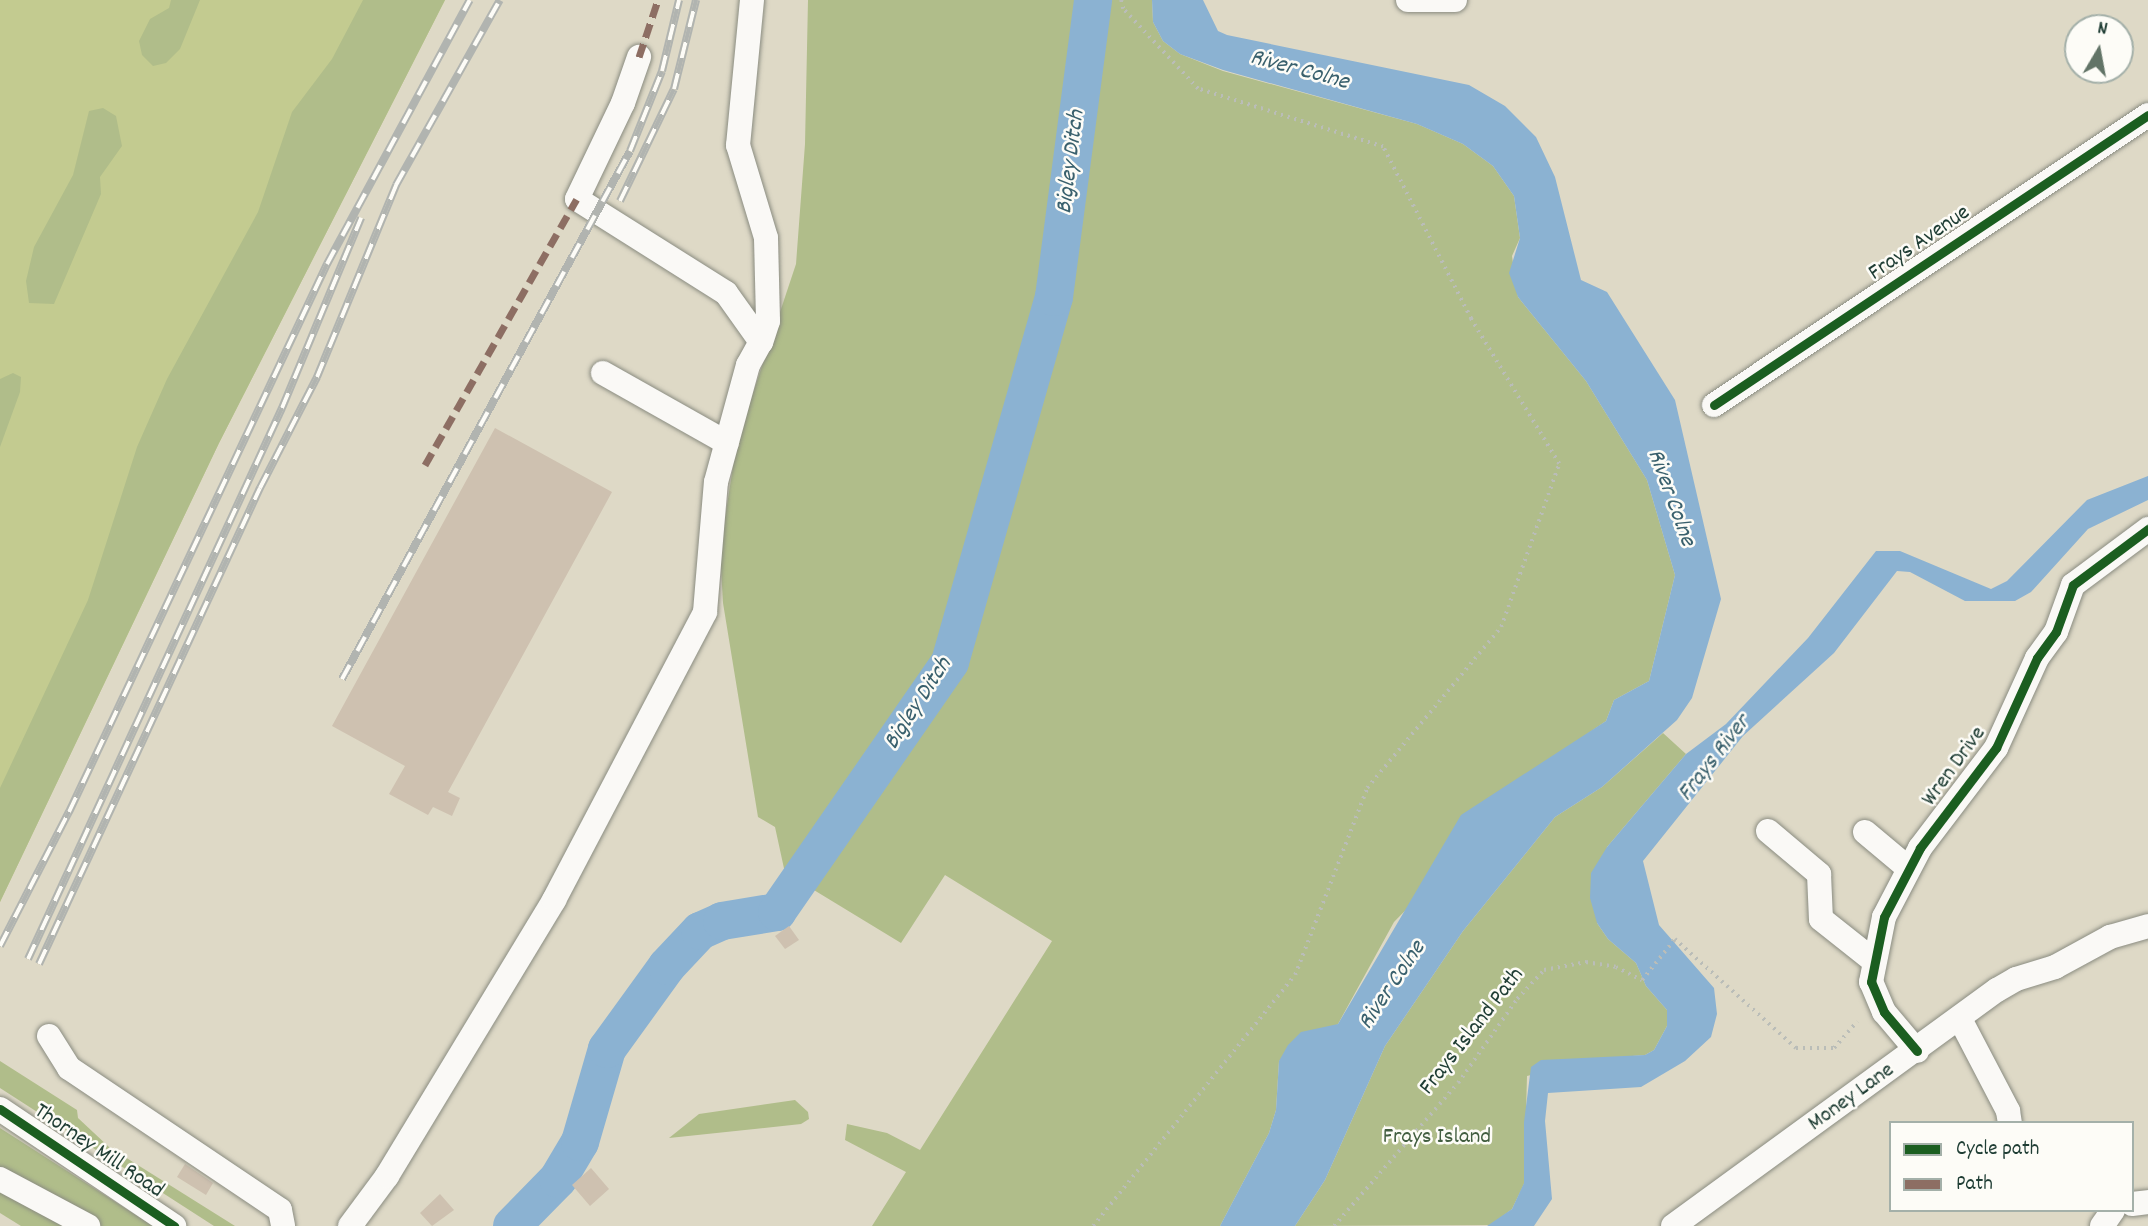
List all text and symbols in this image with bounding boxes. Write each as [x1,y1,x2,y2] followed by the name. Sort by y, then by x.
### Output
[2064,14,2134,84] north arrow
[2095,16,2109,44] text: N
[1247,44,1351,98] water label: River Colne
[1051,109,1093,215] water label: Bigley Ditch
[1864,200,1976,288] street label: Frays Avenue
[1639,446,1701,550] water label: River Colne
[879,653,959,755] water label: Bigley Ditch
[1672,710,1758,808] water label: Frays River
[1917,722,1993,812] street label: Wren Drive
[1353,936,1433,1036] water label: River Colne
[1415,963,1531,1101] street label: Frays Island Path
[1803,1057,1901,1139] street label: Money Lane
[28,1098,168,1206] street label: Thorney Mill Road
[1889,1121,2134,1212] legend
[1383,1124,1491,1152] park label: Frays Island
[1956,1135,2039,1165] text: Cycle path
[1956,1170,1993,1200] text: Path

